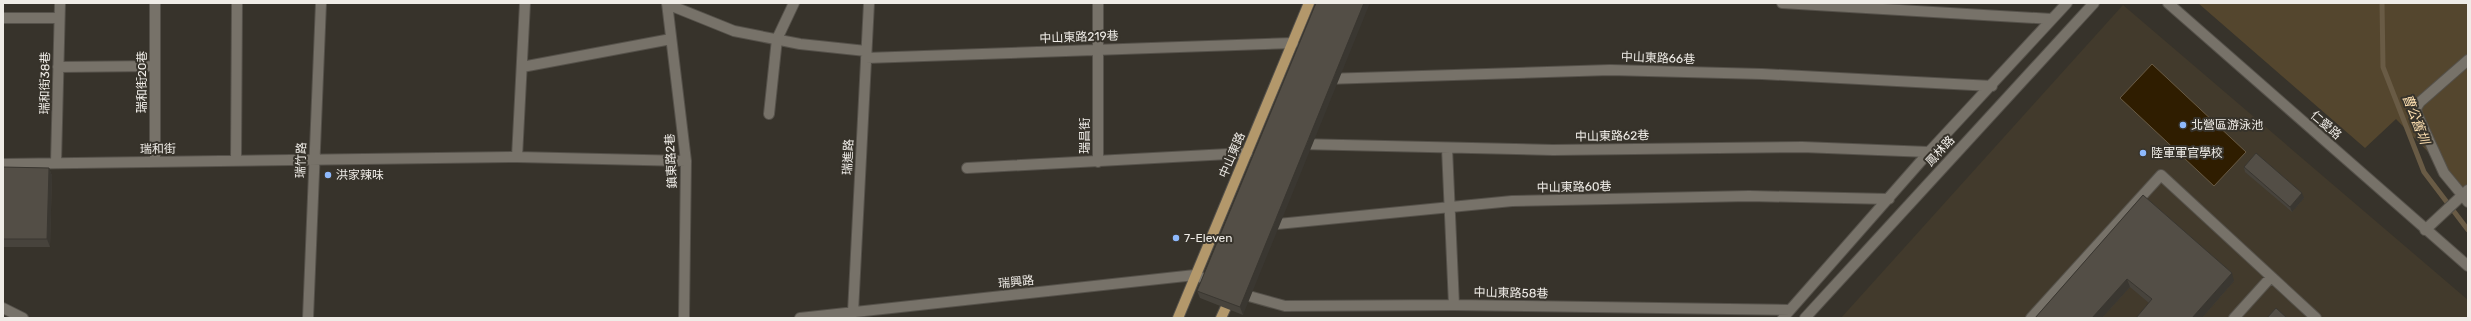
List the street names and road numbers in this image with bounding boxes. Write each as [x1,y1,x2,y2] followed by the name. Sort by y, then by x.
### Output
[1039,29,1119,45] street label: 中山東路219巷
[1621,50,1695,66] street label: 中山東路66巷
[37,51,53,115] street label: 瑞和街38巷
[135,51,149,113] street label: 瑞和街20巷
[2308,108,2344,142] street label: 仁愛路
[1078,118,1092,154] street label: 瑞昌街
[1575,128,1649,144] street label: 中山東路62巷
[1216,130,1248,180] street label: 中山東路
[663,133,679,189] street label: 鎮東路2巷
[1923,133,1957,169] street label: 鳳林路
[840,139,856,175] street label: 瑞進路
[140,142,176,156] street label: 瑞和街
[293,142,309,178] street label: 瑞竹路
[1536,179,1612,195] street label: 中山東路60巷
[997,273,1035,291] street label: 瑞興路
[1474,285,1548,301] street label: 中山東路58巷

